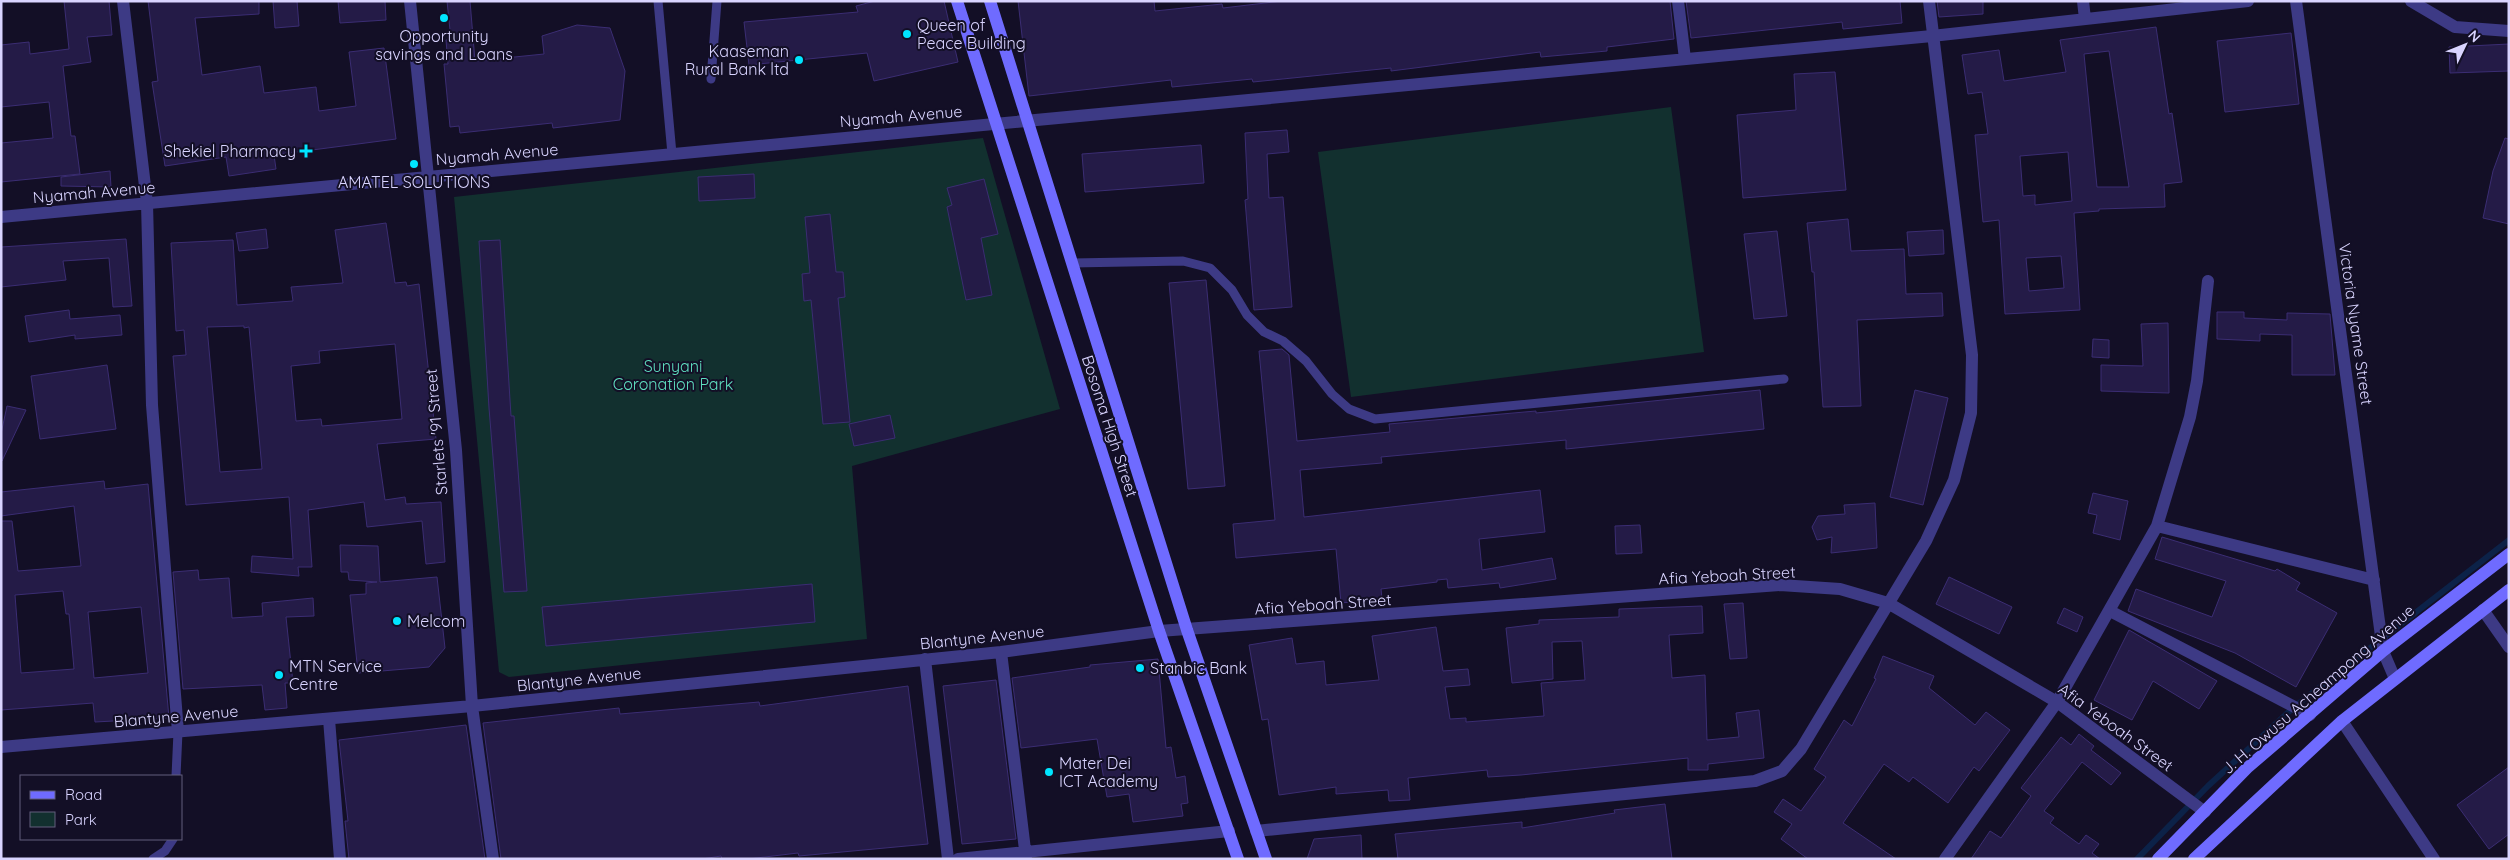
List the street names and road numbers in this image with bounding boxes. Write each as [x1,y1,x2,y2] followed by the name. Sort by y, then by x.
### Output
[839,101,963,131] street label: Nyamah Avenue
[435,139,559,169] street label: Nyamah Avenue
[32,177,156,207] street label: Nyamah Avenue
[2335,242,2377,406] street label: Victoria Nyame Street
[1078,353,1142,499] street label: Bosoma High Street
[421,368,451,496] street label: Starlets '91 Street
[1658,561,1796,589] street label: Afia Yeboah Street
[1254,589,1392,619] street label: Afia Yeboah Street
[2218,600,2418,778] street label: J. H. Owusu Acheampong Avenue
[919,621,1045,653] street label: Blantyne Avenue
[516,663,642,695] street label: Blantyne Avenue
[2055,679,2177,775] street label: Afia Yeboah Street
[113,701,239,731] street label: Blantyne Avenue

